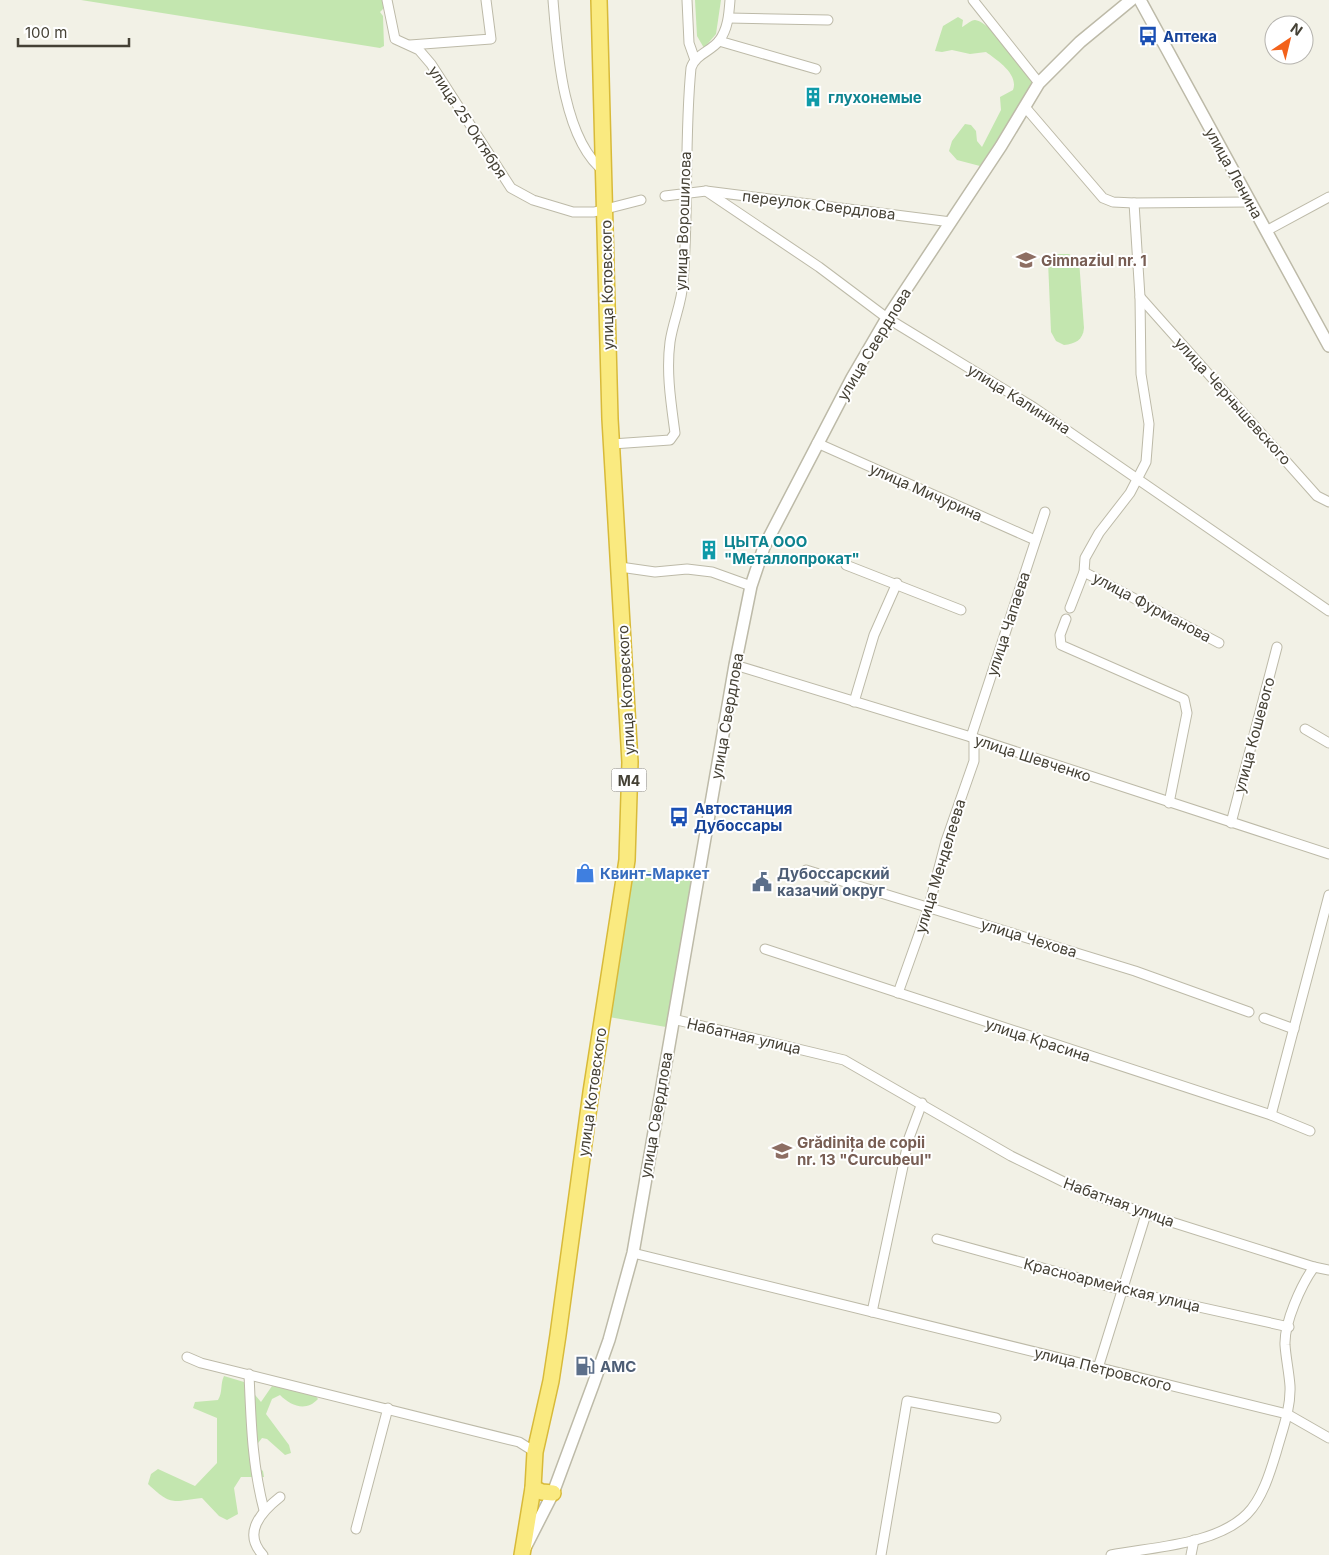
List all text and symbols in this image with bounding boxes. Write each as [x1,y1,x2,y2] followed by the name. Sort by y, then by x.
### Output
[18,15,129,47] scale bar
[1264,15,1314,65] north arrow
[1287,19,1306,39] text: N
[25,23,67,42] text: 100 m
[1137,25,1159,47] bus stop icon: Аптека
[1163,27,1217,46] place label: Аптека
[424,62,512,182] street label: улица 25 Октября
[802,86,824,108] building icon: глухонемые
[828,88,922,107] place label: глухонемые
[1201,124,1267,222] street label: улица Ленина
[671,151,695,291] street label: улица Ворошилова
[741,186,897,224] street label: переулок Свердлова
[596,220,618,350] street label: улица Котовского
[1015,249,1037,271] school or university icon: Gimnaziul nr. 1
[1041,251,1147,270] place label: Gimnaziul nr. 1
[833,284,915,404] street label: улица Свердлова
[1171,333,1295,469] street label: улица Чернышевского
[964,360,1074,438] street label: улица Калинина
[867,459,985,525] street label: улица Мичурина
[724,532,860,568] place label: ЦЫТА ООО "Металлопрокат"
[698,539,720,561] building icon: ЦЫТА ООО "Металлопрокат"
[1089,568,1215,646] street label: улица Фурманова
[982,569,1034,679] street label: улица Чапаева
[613,624,639,756] street label: улица Котовского
[707,651,747,781] street label: улица Свердлова
[1229,675,1279,795] street label: улица Кошевого
[972,730,1094,786] street label: улица Шевченко
[612,768,646,792] road number: M4
[911,797,969,935] street label: улица Менделеева
[694,799,793,835] place label: Автостанция Дубоссары
[668,806,690,828] bus stop icon: Автостанция Дубоссары
[574,862,596,884] shop icon: Квинт-Маркет
[600,864,710,883] place label: Квинт-Маркет
[777,864,890,900] place label: Дубоссарский казачий округ
[751,871,773,893] public building icon: Дубоссарский казачий округ
[979,914,1079,962] street label: улица Чехова
[685,1014,803,1058] street label: Набатная улица
[983,1014,1093,1066] street label: улица Красина
[574,1026,610,1158] street label: улица Котовского
[636,1050,676,1180] street label: улица Свердлова
[797,1133,932,1169] place label: Grădinița de copii nr. 13 "Curcubeul"
[771,1140,793,1162] school or university icon: Grădinița de copii nr. 13 "Curcubeul"
[1061,1173,1177,1231] street label: Набатная улица
[1022,1254,1202,1316] street label: Красноармейская улица
[1032,1343,1174,1395] street label: улица Петровского
[574,1355,596,1377] fuel station icon: AMC
[600,1357,636,1376] place label: AMC

